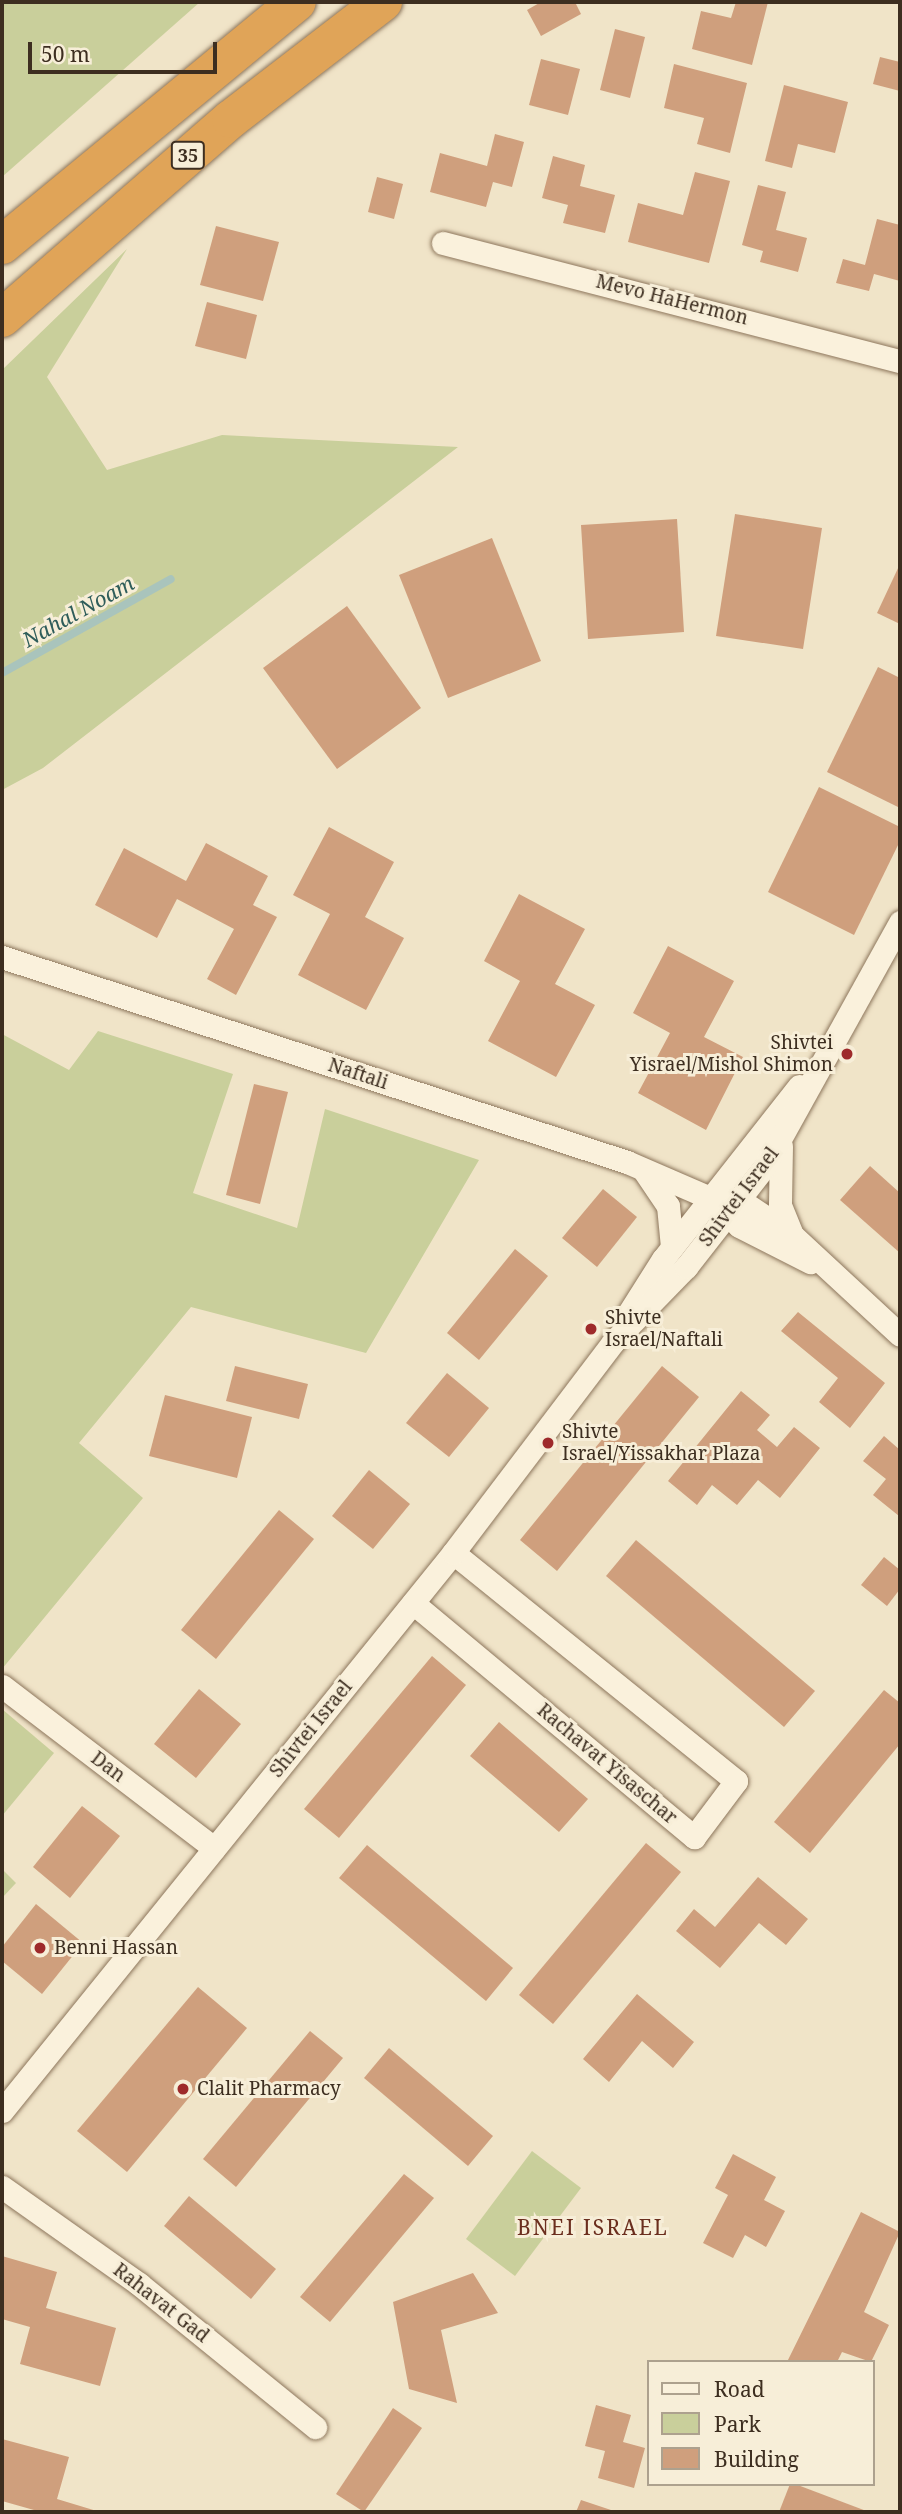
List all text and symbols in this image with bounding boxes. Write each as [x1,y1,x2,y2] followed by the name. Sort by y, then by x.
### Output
[32,28,220,72] scale bar
[41,40,90,68] text: 50 m
[170,140,206,170] road number: 35
[594,270,750,330] street label: Mevo HaHermon
[18,570,138,652] water label: Nahal Noam
[630,1032,833,1076] place label: Shivtei Yisrael/Mishol Shimon
[839,1046,855,1062] marker: Shivtei Yisrael/Mishol Shimon
[325,1054,391,1094] street label: Naftali
[694,1143,784,1251] street label: Shivtei Israel
[605,1307,723,1351] place label: Shivte Israel/Naftali
[583,1321,599,1337] marker: Shivte Israel/Naftali
[562,1421,760,1465] place label: Shivte Israel/Yissakhar Plaza
[540,1435,556,1451] marker: Shivte Israel/Yissakhar Plaza
[265,1676,357,1782] street label: Shivtei Israel
[532,1699,682,1829] street label: Rachavat Yisaschar
[86,1747,130,1787] street label: Dan
[54,1937,178,1959] place label: Benni Hassan
[32,1940,48,1956] marker: Benni Hassan
[197,2078,341,2100] place label: Clalit Pharmacy
[175,2081,191,2097] marker: Clalit Pharmacy
[518,2214,668,2240] district label: BNEI ISRAEL
[109,2259,213,2347] street label: Rahavat Gad
[646,2360,874,2486] legend
[714,2375,765,2403] text: Road
[714,2410,761,2438] text: Park
[714,2445,799,2473] text: Building

